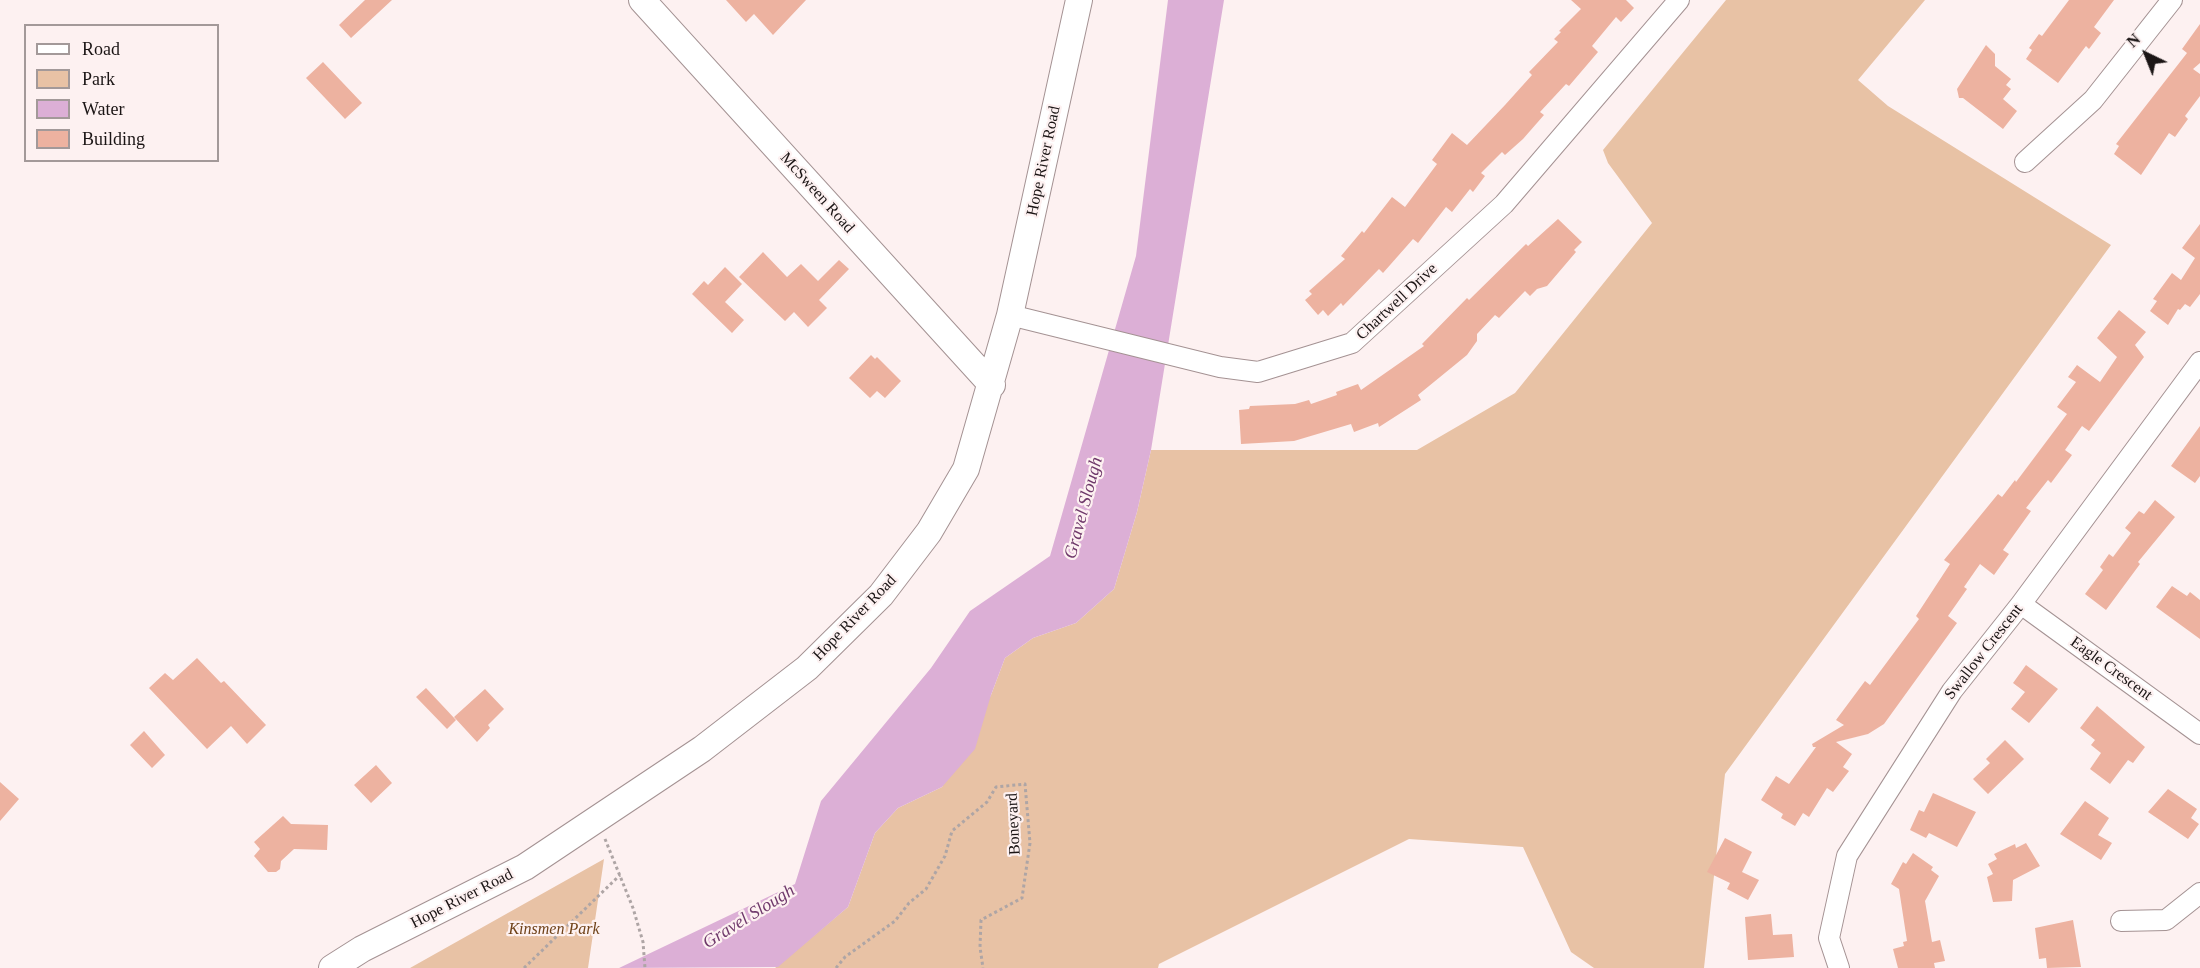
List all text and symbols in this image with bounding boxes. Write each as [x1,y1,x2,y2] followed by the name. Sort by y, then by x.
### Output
[24,24,219,162] legend
[2116,24,2176,84] north arrow
[2123,30,2143,51] text: N
[82,39,120,59] text: Road
[82,69,115,89] text: Park
[82,99,125,119] text: Water
[1023,104,1065,218] street label: Hope River Road
[82,129,145,149] text: Building
[776,149,858,237] street label: McSween Road
[1353,260,1441,344] street label: Chartwell Drive
[1060,455,1108,561] water label: Gravel Slough
[809,571,901,665] street label: Hope River Road
[1941,600,2027,704] street label: Swallow Crescent
[2066,633,2156,705] street label: Eagle Crescent
[1003,792,1025,856] street label: Boneyard
[408,865,516,933] street label: Hope River Road
[699,880,799,954] water label: Gravel Slough
[508,920,600,940] park label: Kinsmen Park

